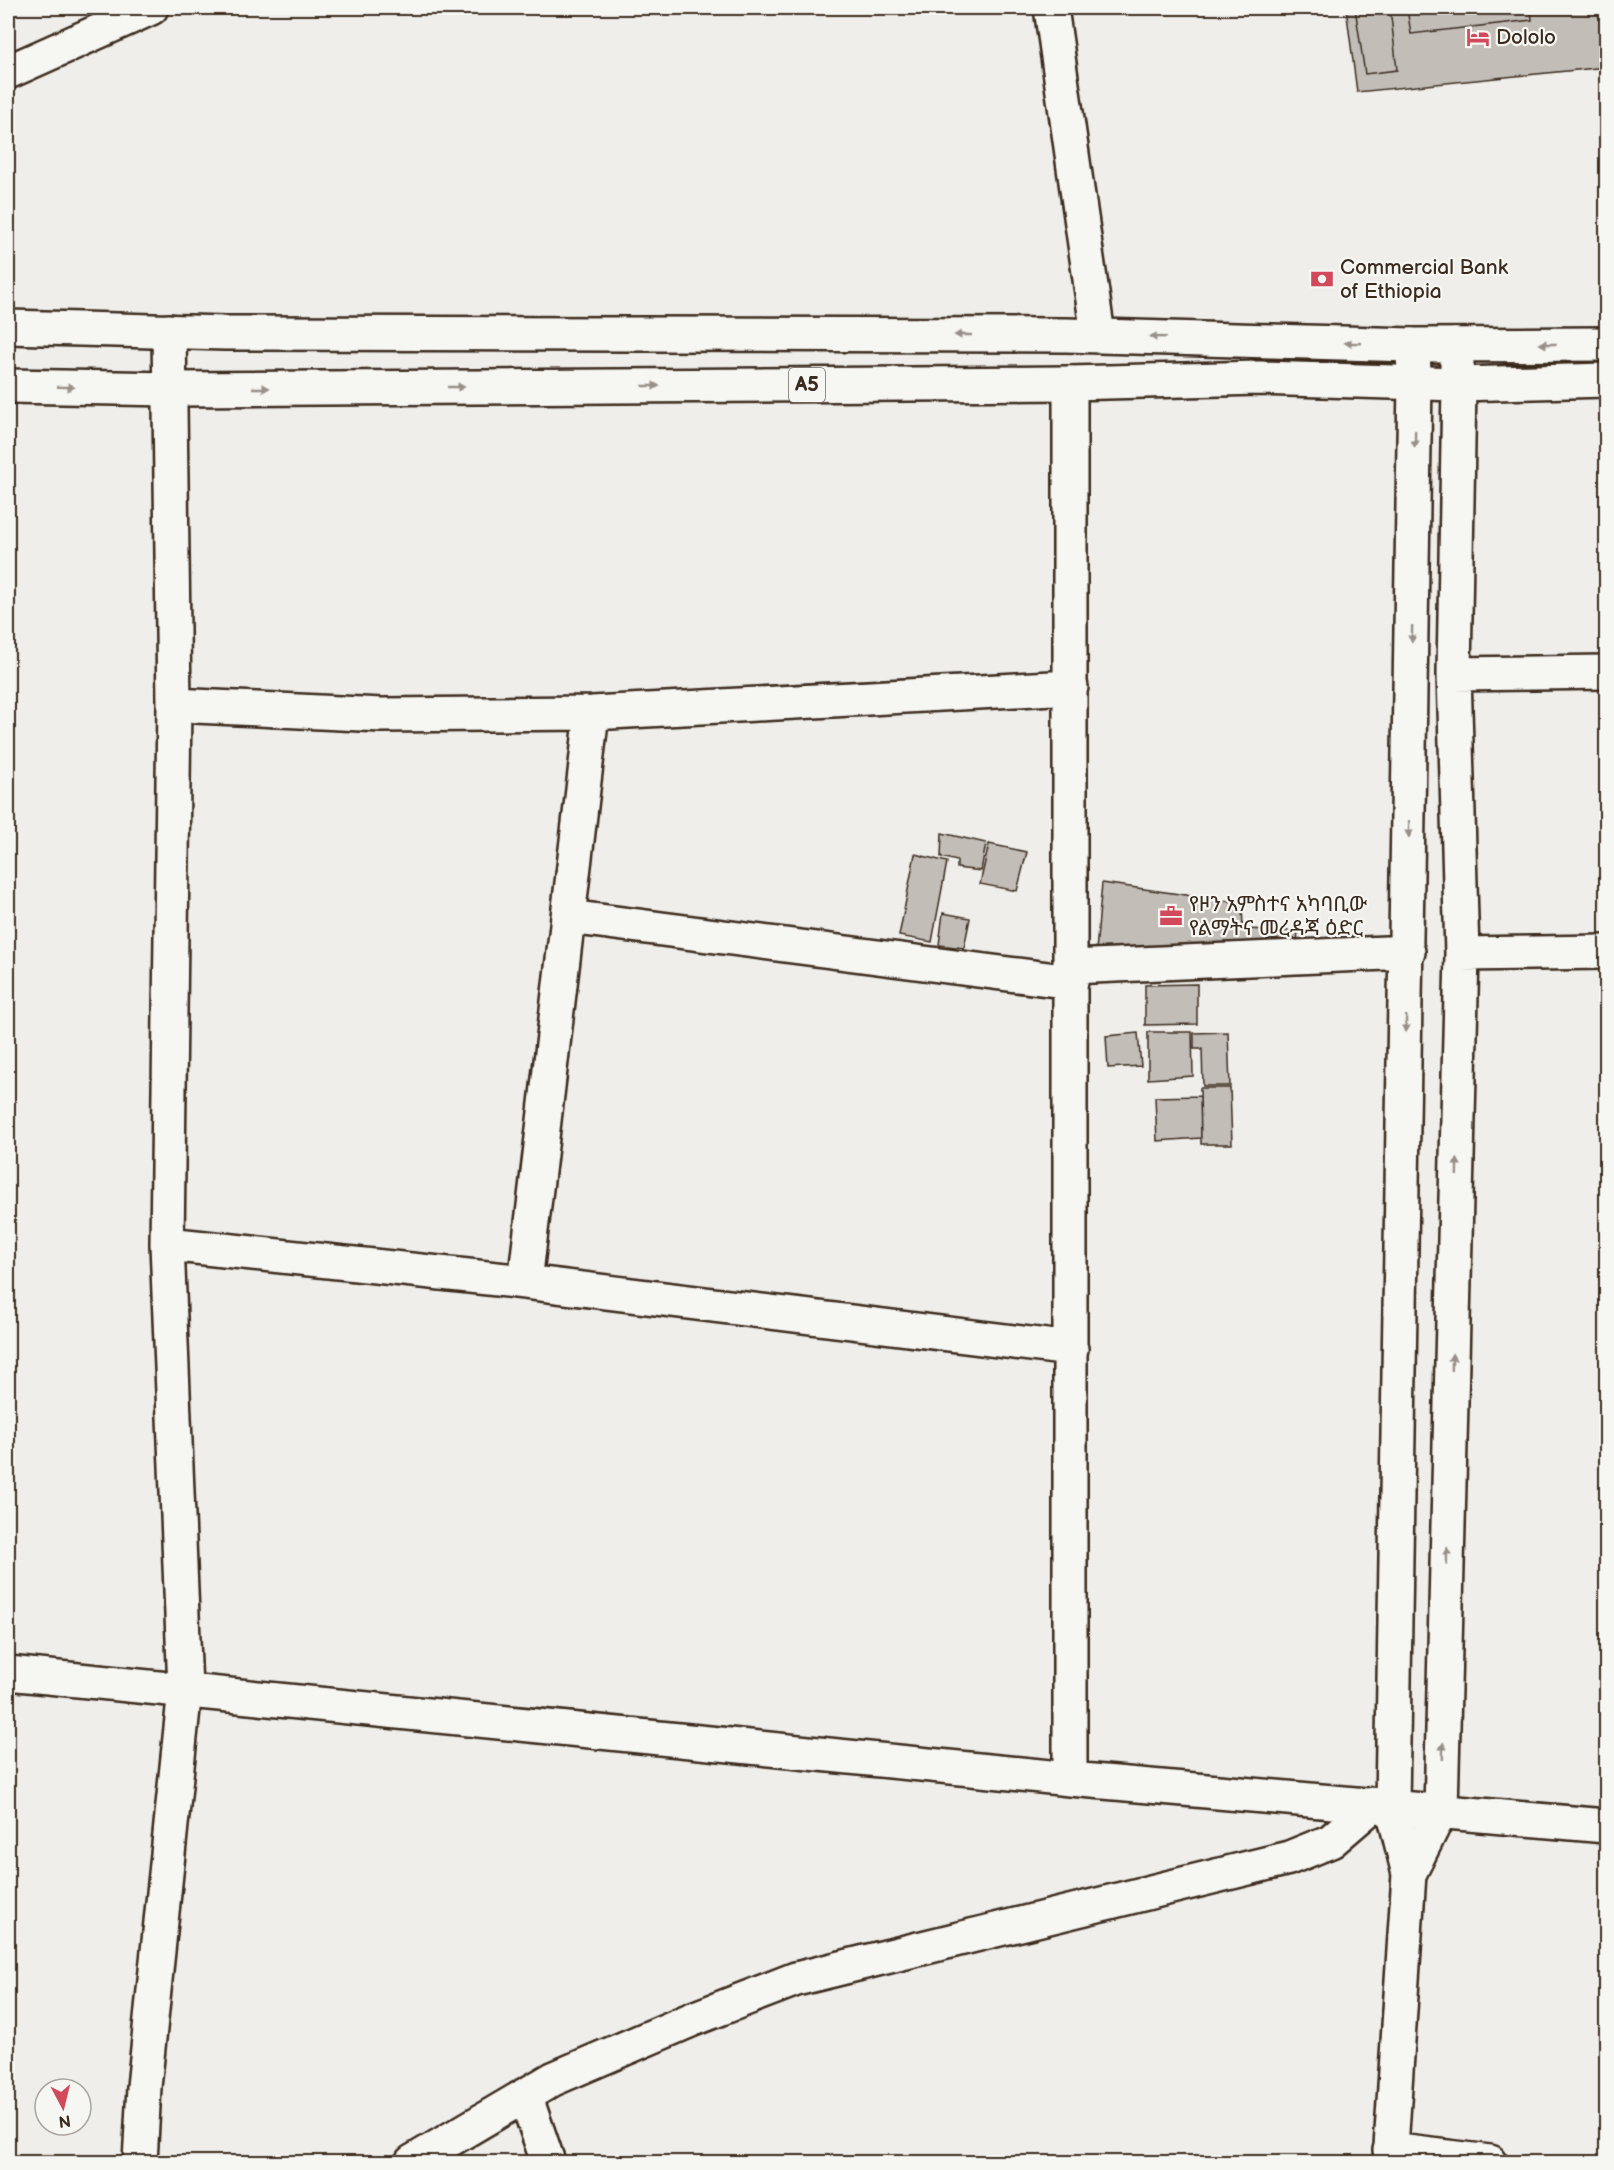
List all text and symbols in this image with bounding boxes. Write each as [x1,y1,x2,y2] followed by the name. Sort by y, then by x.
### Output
[1465,24,1491,50] hotel icon: Dololo
[1496,25,1556,50] place label: Dololo
[1340,255,1509,304] place label: Commercial Bank of Ethiopia
[1309,266,1335,292] bank icon: Commercial Bank of Ethiopia
[954,330,973,340] one-way arrow
[1149,333,1168,342] one-way arrow
[1344,339,1363,348] one-way arrow
[1539,339,1558,349] one-way arrow
[789,368,825,402] road number: A5
[641,381,660,391] one-way arrow
[56,382,75,392] one-way arrow
[446,382,465,392] one-way arrow
[251,383,270,393] one-way arrow
[1410,430,1419,449] one-way arrow
[1407,625,1417,644] one-way arrow
[1404,820,1414,839] one-way arrow
[1189,892,1367,941] place label: የዞን አምስተና አካባቢው የልማትና መረዳጃ ዕድር
[1158,903,1184,929] office icon: የዞን አምስተና አካባቢው የልማትና መረዳጃ ዕድር
[1402,1015,1411,1034] one-way arrow
[1452,1157,1462,1176] one-way arrow
[1447,1352,1457,1371] one-way arrow
[1443,1547,1452,1566] one-way arrow
[1438,1742,1447,1761] one-way arrow
[33,2077,93,2137] north arrow
[58,2110,72,2131] text: N

